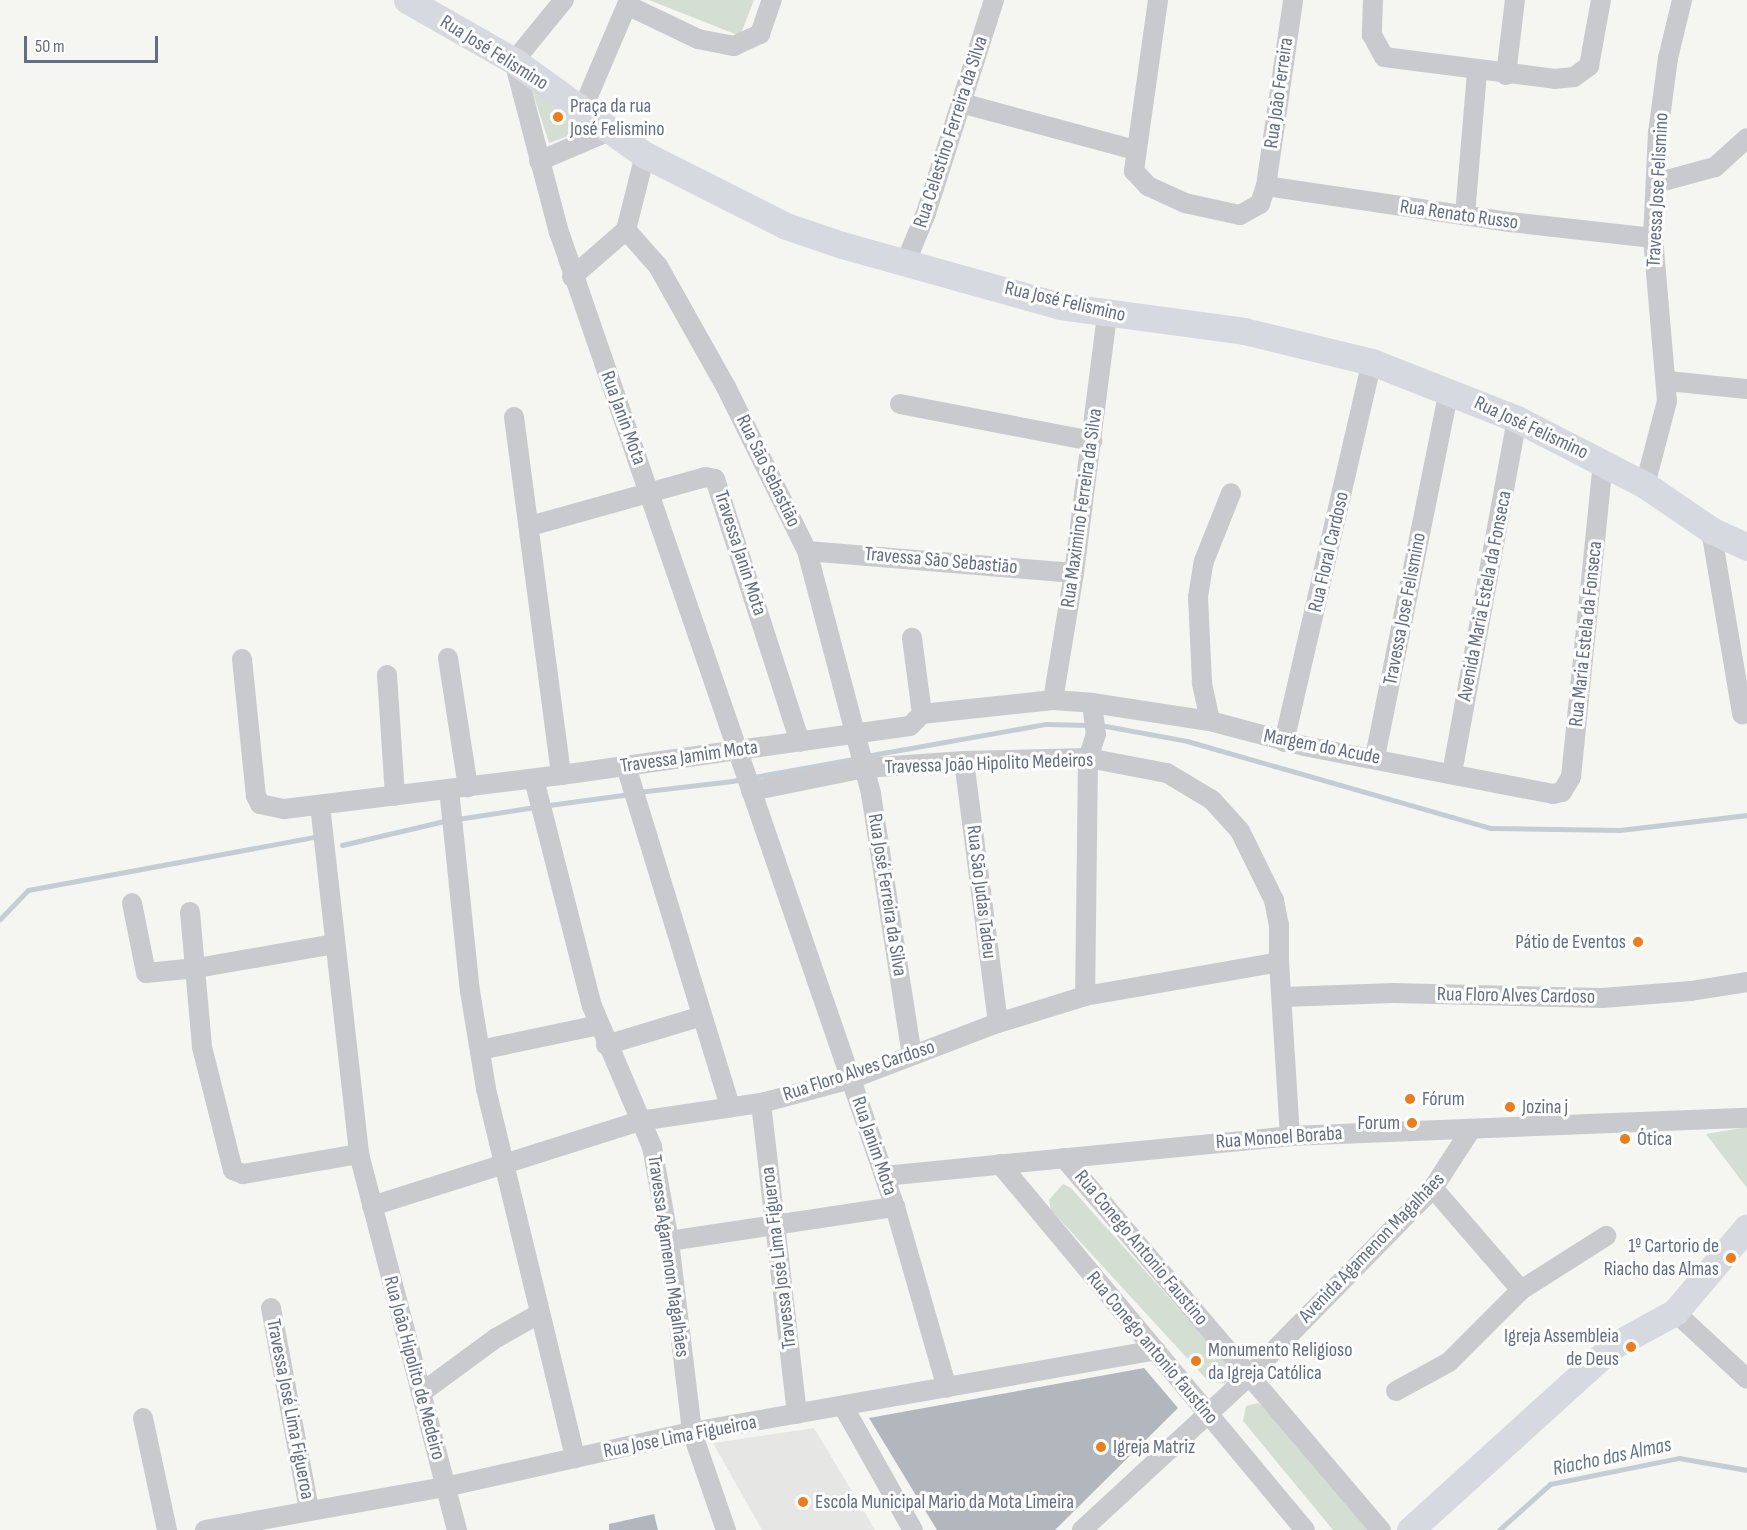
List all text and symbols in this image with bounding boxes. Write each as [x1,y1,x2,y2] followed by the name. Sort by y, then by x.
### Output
[435,10,553,96] street label: Rua José Felismino
[27,24,160,62] scale bar
[909,33,993,231] street label: Rua Celestino Ferreira da Silva
[35,36,65,57] text: 50 m
[1259,36,1299,150] street label: Rua João Ferreira
[570,94,665,141] place label: Praça da rua José Felismino
[551,110,565,124] marker: Praça da rua José Felismino
[1642,112,1674,268] street label: Travessa Jose Felismino
[1398,195,1520,235] street label: Rua Renato Russo
[1002,276,1128,328] street label: Rua José Felismino
[595,368,651,468] street label: Rua Janin Mota
[1470,391,1592,465] street label: Rua José Felismino
[1056,407,1108,609] street label: Rua Maximino Ferreira da Silva
[731,411,805,531] street label: Rua São Sebastião
[709,488,771,618] street label: Travessa Janin Mota
[1453,489,1517,703] street label: Avenida Maria Estela da Fonseca
[1304,490,1354,614] street label: Rua Floral Cardoso
[1378,531,1432,687] street label: Travessa Jose Felismino
[1564,540,1608,728] street label: Rua Maria Estela da Fonseca
[863,542,1019,580] street label: Travessa São Sebastião
[1262,724,1382,770] street label: Margem do Acude
[619,735,759,779] street label: Travessa Jamim Mota
[884,748,1094,780] street label: Travessa João Hipolito Medeiros
[862,812,912,978] street label: Rua José Ferreira da Silva
[961,824,1001,960] street label: Rua São Judas Tadeu
[1515,930,1626,954] place label: Pátio de Eventos
[1631,935,1645,949] marker: Pátio de Eventos
[1437,983,1595,1009] street label: Rua Floro Alves Cardoso
[780,1035,938,1107] street label: Rua Floro Alves Cardoso
[1422,1087,1465,1111] place label: Fórum
[1403,1092,1417,1106] marker: Fórum
[846,1094,902,1198] street label: Rua Janim Mota
[1522,1095,1568,1119] place label: Jozina j
[1503,1100,1517,1114] marker: Jozina j
[1357,1111,1400,1135] place label: Forum
[1405,1116,1419,1130] marker: Forum
[1215,1122,1343,1154] street label: Rua Monoel Boraba
[1637,1127,1672,1151] place label: Ótica
[1618,1132,1632,1146] marker: Ótica
[642,1153,694,1359] street label: Travessa Agamenon Magalhães
[756,1166,802,1350] street label: Travessa José Lima Figueroa
[1069,1166,1213,1330] street label: Rua Conego Antonio Faustino
[1294,1168,1450,1328] street label: Avenida Agamenon Magalhães
[1604,1234,1719,1281] place label: 1º Cartorio de Riacho das Almas
[1724,1251,1738,1265] marker: 1º Cartorio de Riacho das Almas
[1081,1267,1223,1429] street label: Rua Conego antonio faustino
[378,1274,450,1462] street label: Rua João Hipolito de Medeiro
[261,1317,319,1501] street label: Travessa José Lima Figueroa
[1504,1324,1619,1371] place label: Igreja Assembleia de Deus
[1208,1338,1352,1385] place label: Monumento Religioso da Igreja Católica
[1624,1340,1638,1354] marker: Igreja Assembleia de Deus
[1189,1354,1203,1368] marker: Monumento Religioso da Igreja Católica
[602,1410,758,1464] street label: Rua Jose Lima Figueiroa
[1550,1432,1674,1482] water label: Riacho das Almas
[1113,1435,1195,1459] place label: Igreja Matriz
[1094,1440,1108,1454] marker: Igreja Matriz
[815,1490,1074,1514] place label: Escola Municipal Mario da Mota Limeira
[796,1495,810,1509] marker: Escola Municipal Mario da Mota Limeira

